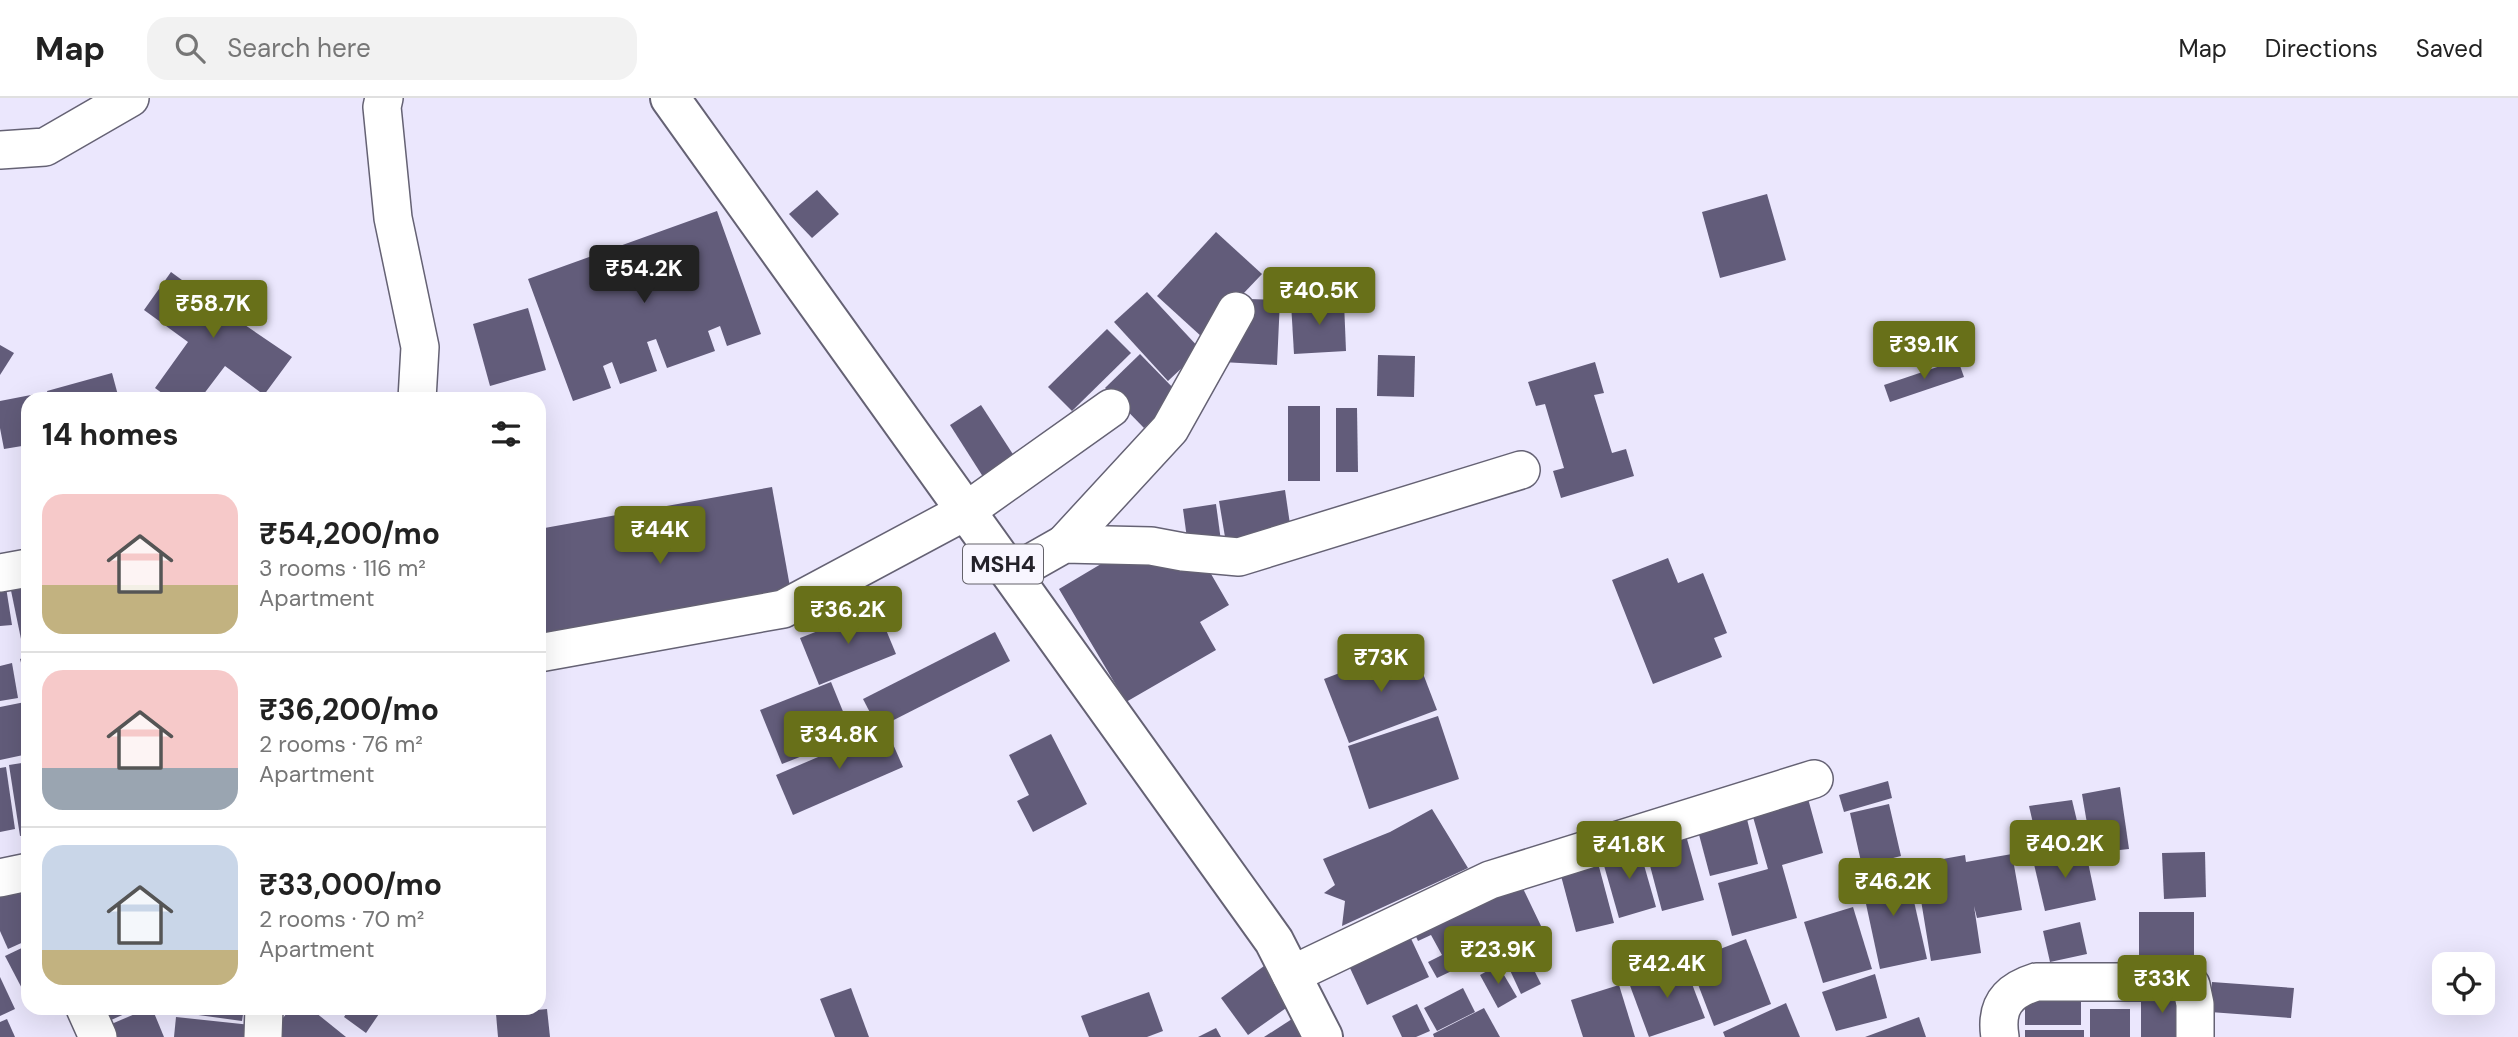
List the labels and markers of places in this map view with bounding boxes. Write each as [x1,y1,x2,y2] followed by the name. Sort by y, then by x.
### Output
[587,246,701,305] pin: ₹54.2K
[1262,268,1376,327] pin: ₹40.5K
[156,280,270,340] pin: ₹58.7K
[1867,322,1981,381] pin: ₹39.1K
[619,506,701,566] pin: ₹44K
[791,587,905,646] pin: ₹36.2K
[1340,634,1422,694] pin: ₹73K
[782,712,896,771] pin: ₹34.8K
[2008,820,2122,880] pin: ₹40.2K
[1572,822,1686,881] pin: ₹41.8K
[1836,858,1950,918] pin: ₹46.2K
[1441,926,1555,986] pin: ₹23.9K
[1610,940,1724,1000] pin: ₹42.4K
[2121,956,2203,1015] pin: ₹33K

